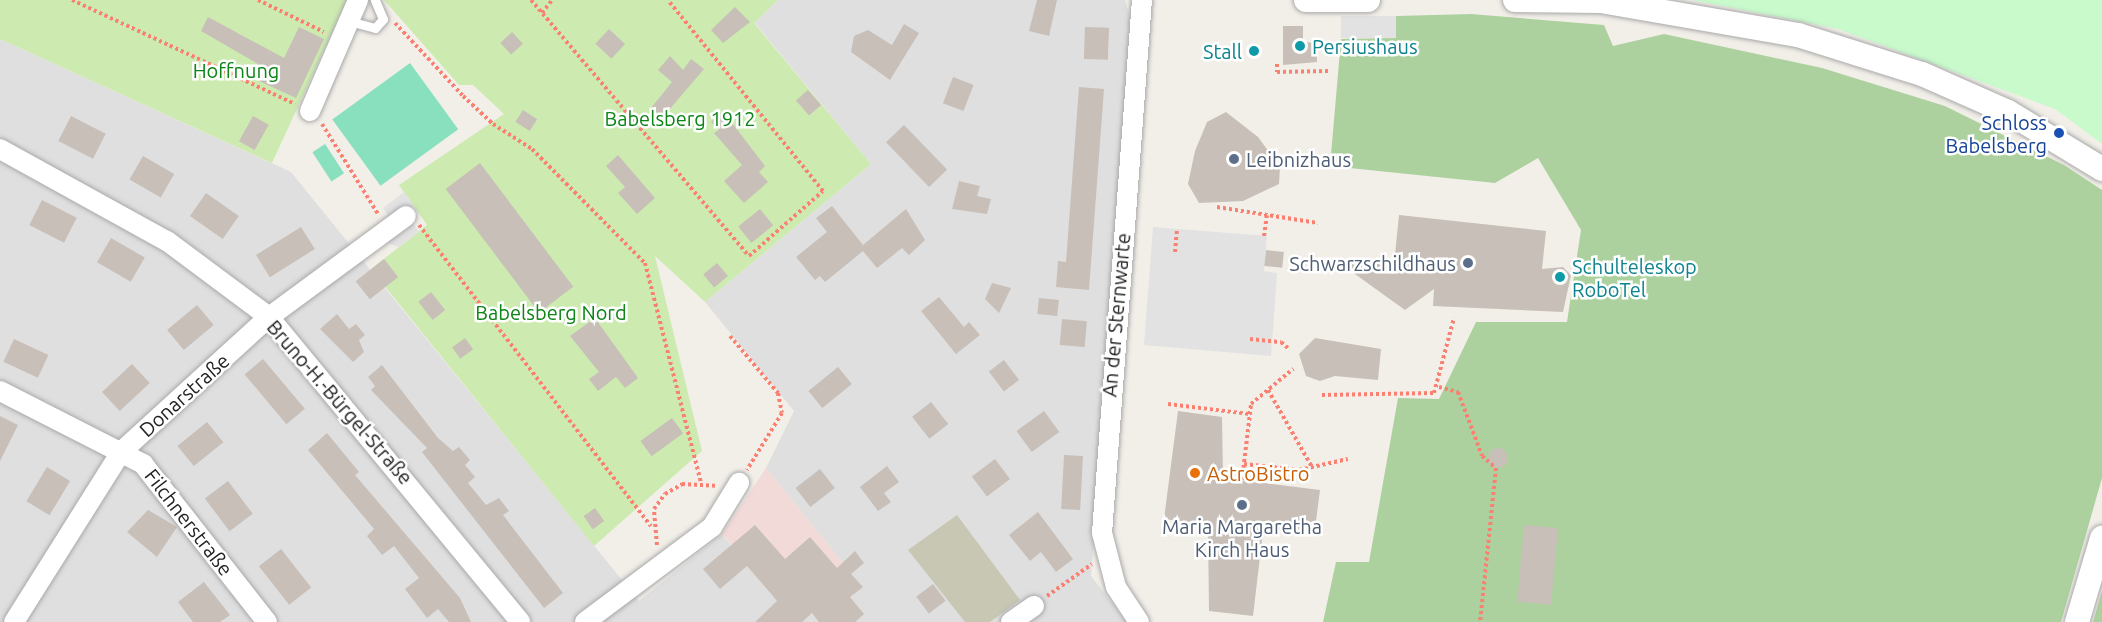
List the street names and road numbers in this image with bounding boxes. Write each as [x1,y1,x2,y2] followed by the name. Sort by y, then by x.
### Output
[1097,232,1135,398] street label: An der Sternwarte
[262,315,418,489] street label: Bruno-H.-Bürgel-Straße
[134,348,234,442] street label: Donarstraße
[140,464,238,580] street label: Filchnerstraße

